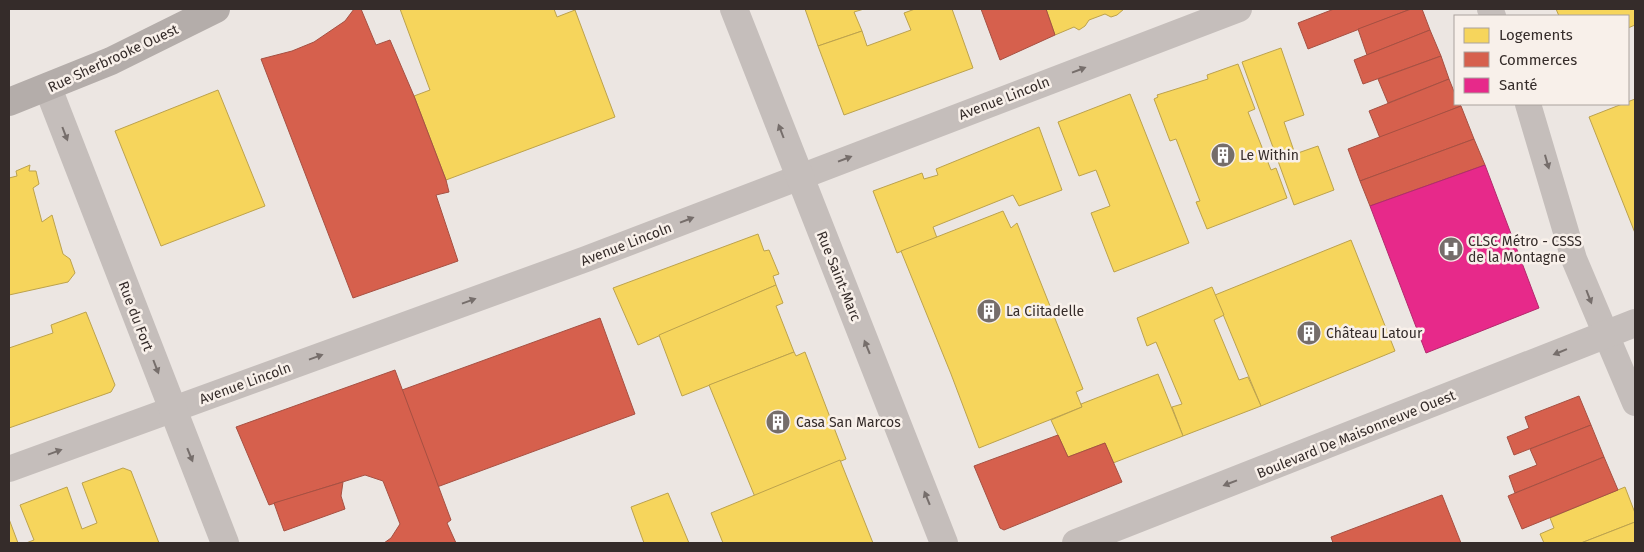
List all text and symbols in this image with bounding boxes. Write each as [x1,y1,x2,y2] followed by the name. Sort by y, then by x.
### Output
[1454,15,1629,105] legend
[45,20,182,96] street label: Rue Sherbrooke Ouest
[1499,26,1573,44] text: Logements
[1499,51,1577,69] text: Commerces
[1072,66,1087,74] one-way arrow
[956,73,1052,124] street label: Avenue Lincoln
[1499,76,1538,94] text: Santé
[777,124,785,138] one-way arrow
[61,127,69,142] one-way arrow
[1210,142,1236,168] building icon: Le Within
[1240,147,1299,164] place label: Le Within
[838,155,853,163] one-way arrow
[1543,155,1551,170] one-way arrow
[680,216,695,224] one-way arrow
[578,219,674,270] street label: Avenue Lincoln
[813,229,864,324] street label: Rue Saint-Marc
[1468,233,1582,266] place label: CLSC Métro - CSSS de la Montagne
[1438,236,1464,262] hospital icon: CLSC Métro - CSSS de la Montagne
[114,279,157,354] street label: Rue du Fort
[1586,289,1593,304] one-way arrow
[462,297,477,305] one-way arrow
[976,298,1002,324] building icon: La Ciitadelle
[1006,303,1084,320] place label: La Ciitadelle
[1296,320,1322,346] building icon: Château Latour
[1326,325,1423,342] place label: Château Latour
[863,339,871,354] one-way arrow
[1552,348,1567,356] one-way arrow
[309,353,324,360] one-way arrow
[197,359,293,408] street label: Avenue Lincoln
[152,360,160,375] one-way arrow
[1254,386,1459,482] street label: Boulevard De Maisonneuve Ouest
[765,409,791,435] building icon: Casa San Marcos
[796,414,901,431] place label: Casa San Marcos
[47,448,62,455] one-way arrow
[187,448,194,463] one-way arrow
[1223,480,1238,488] one-way arrow
[922,491,930,505] one-way arrow

